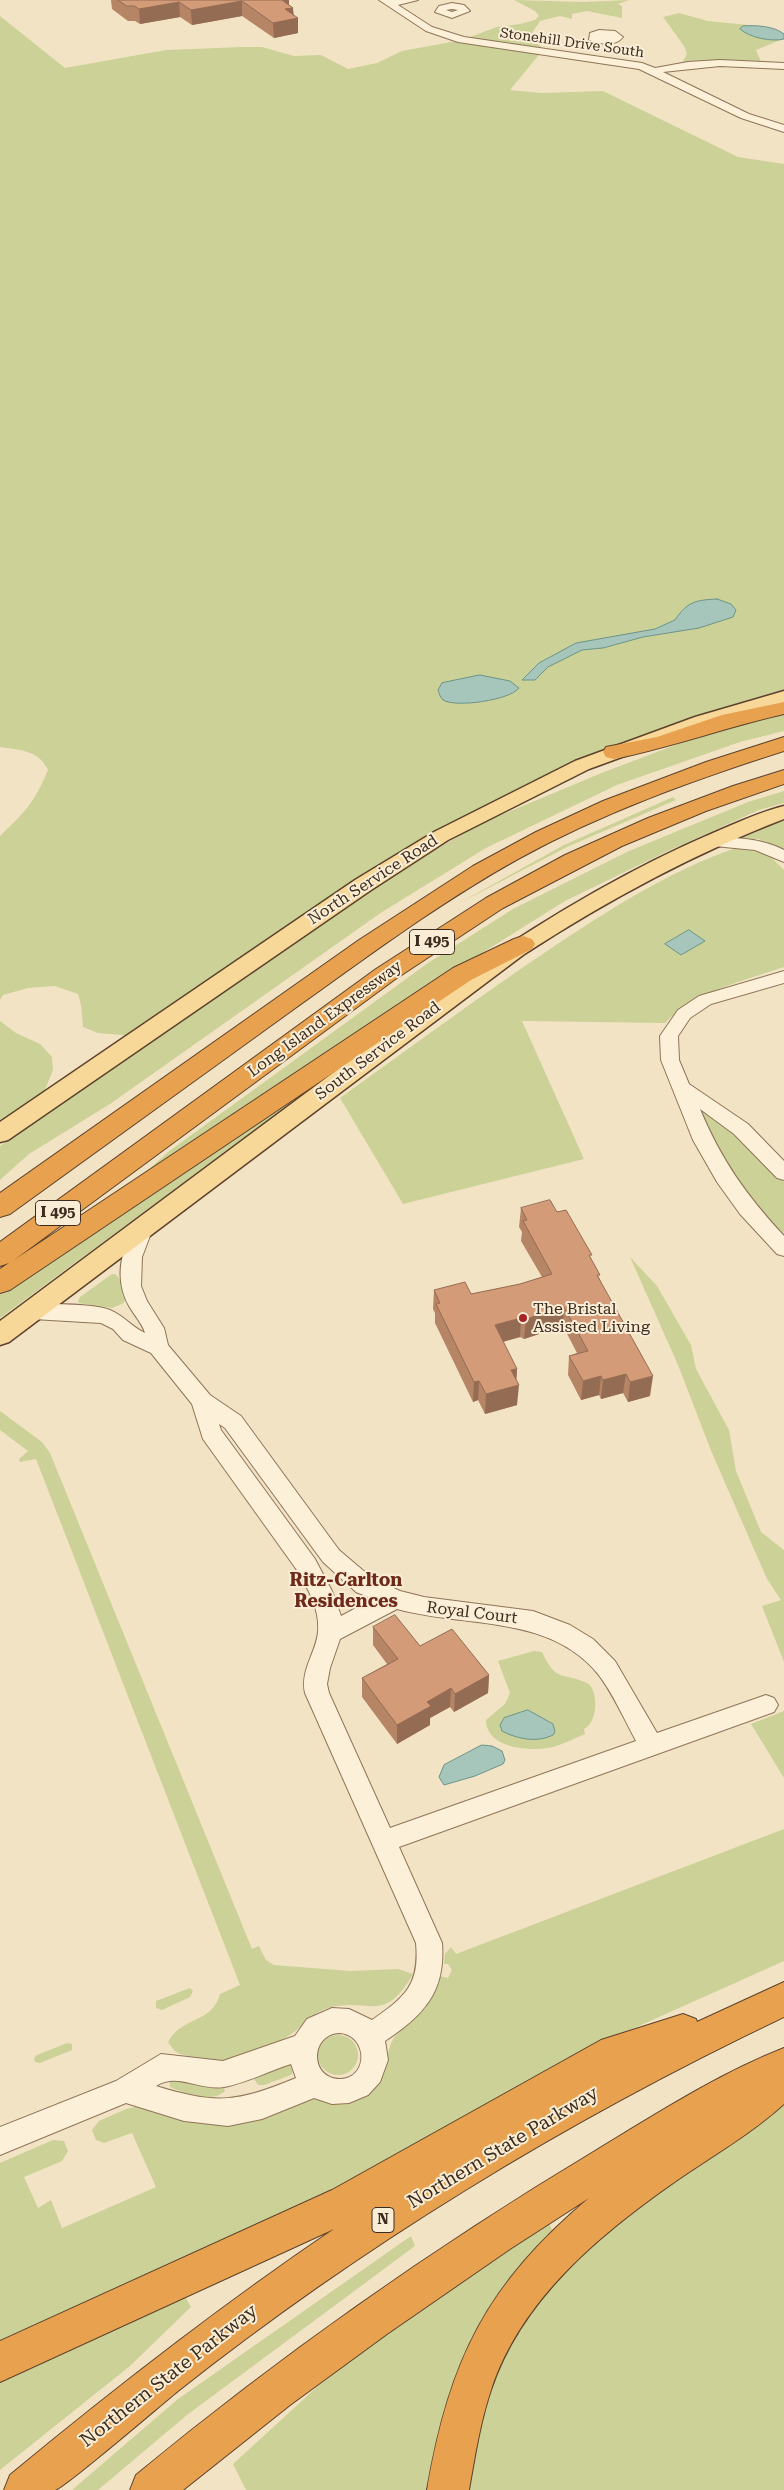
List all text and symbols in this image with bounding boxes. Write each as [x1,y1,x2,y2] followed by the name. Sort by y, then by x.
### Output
[499,25,645,61] street label: Stonehill Drive South
[304,831,442,929] street label: North Service Road
[410,930,454,954] road number: I 495
[244,957,406,1081] street label: Long Island Expressway
[312,998,444,1104] street label: South Service Road
[36,1200,80,1226] road number: I 495
[533,1299,650,1337] place label: The Bristal Assisted Living
[517,1312,529,1324] marker: The Bristal Assisted Living
[290,1570,402,1612] district label: Ritz-Carlton Residences
[426,1598,518,1628] street label: Royal Court
[403,2082,603,2214] street label: Northern State Parkway
[372,2208,394,2232] road number: N
[76,2300,262,2452] street label: Northern State Parkway

